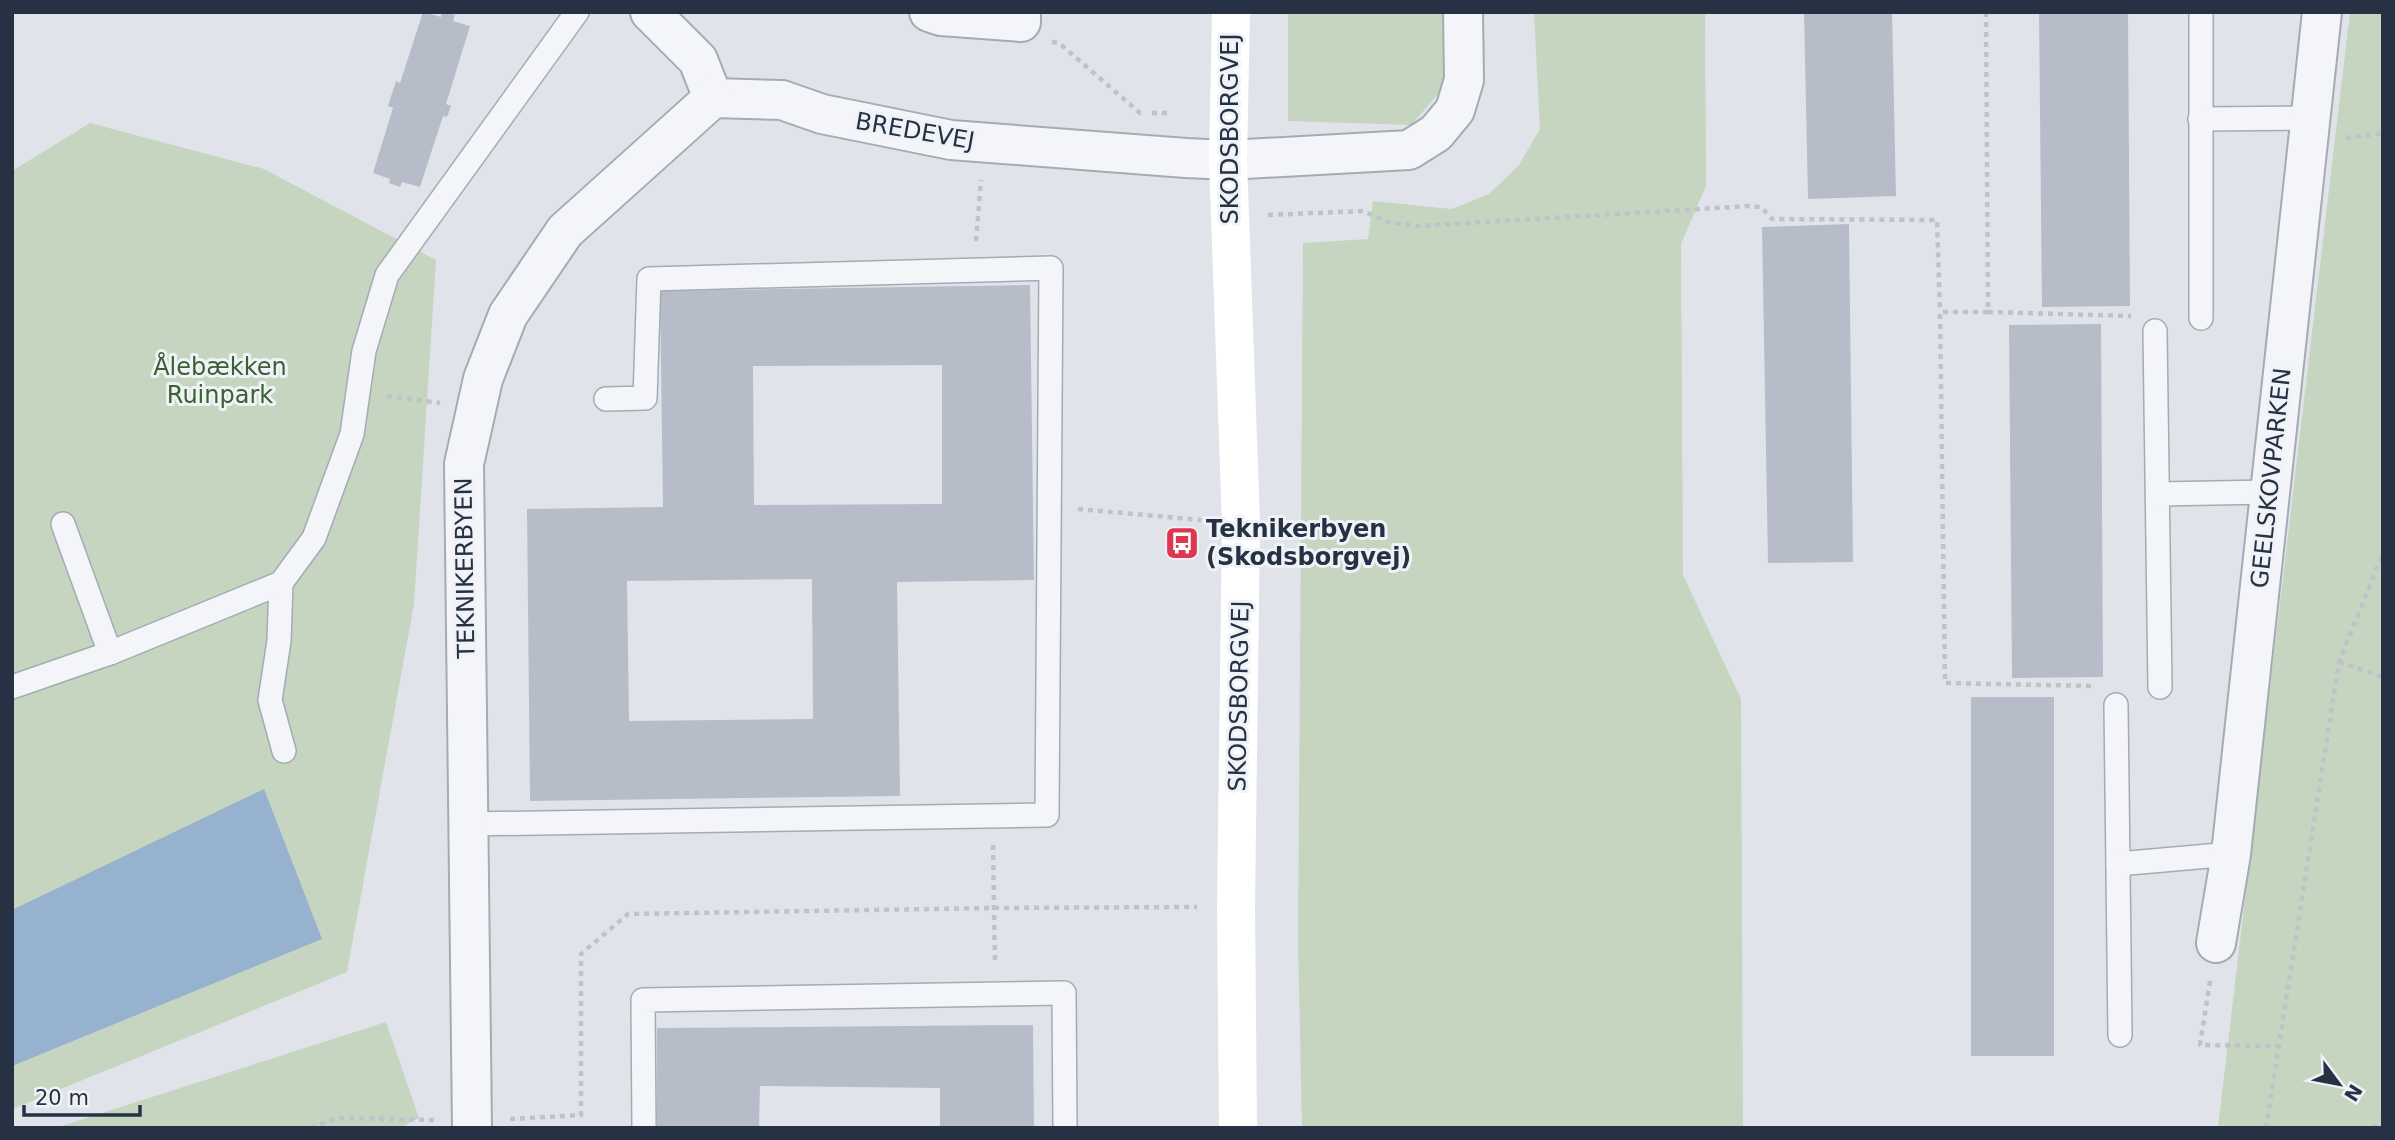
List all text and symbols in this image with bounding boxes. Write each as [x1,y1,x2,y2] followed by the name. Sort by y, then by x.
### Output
[1216,33,1244,225] street label: SKODSBORGVEJ
[853,107,977,155] street label: BREDEVEJ
[153,352,287,409] park label: Ålebækken Ruinpark
[2245,366,2297,590] street label: GEELSKOVPARKEN
[449,477,481,660] street label: TEKNIKERBYEN
[1206,515,1411,571] place label: Teknikerbyen (Skodsborgvej)
[1163,524,1201,562] bus stop icon: Teknikerbyen (Skodsborgvej)
[1223,600,1255,792] street label: SKODSBORGVEJ
[2304,1049,2374,1119] north arrow
[24,1074,140,1118] scale bar
[2340,1080,2367,1106] text: N
[35,1086,89,1110] text: 20 m

